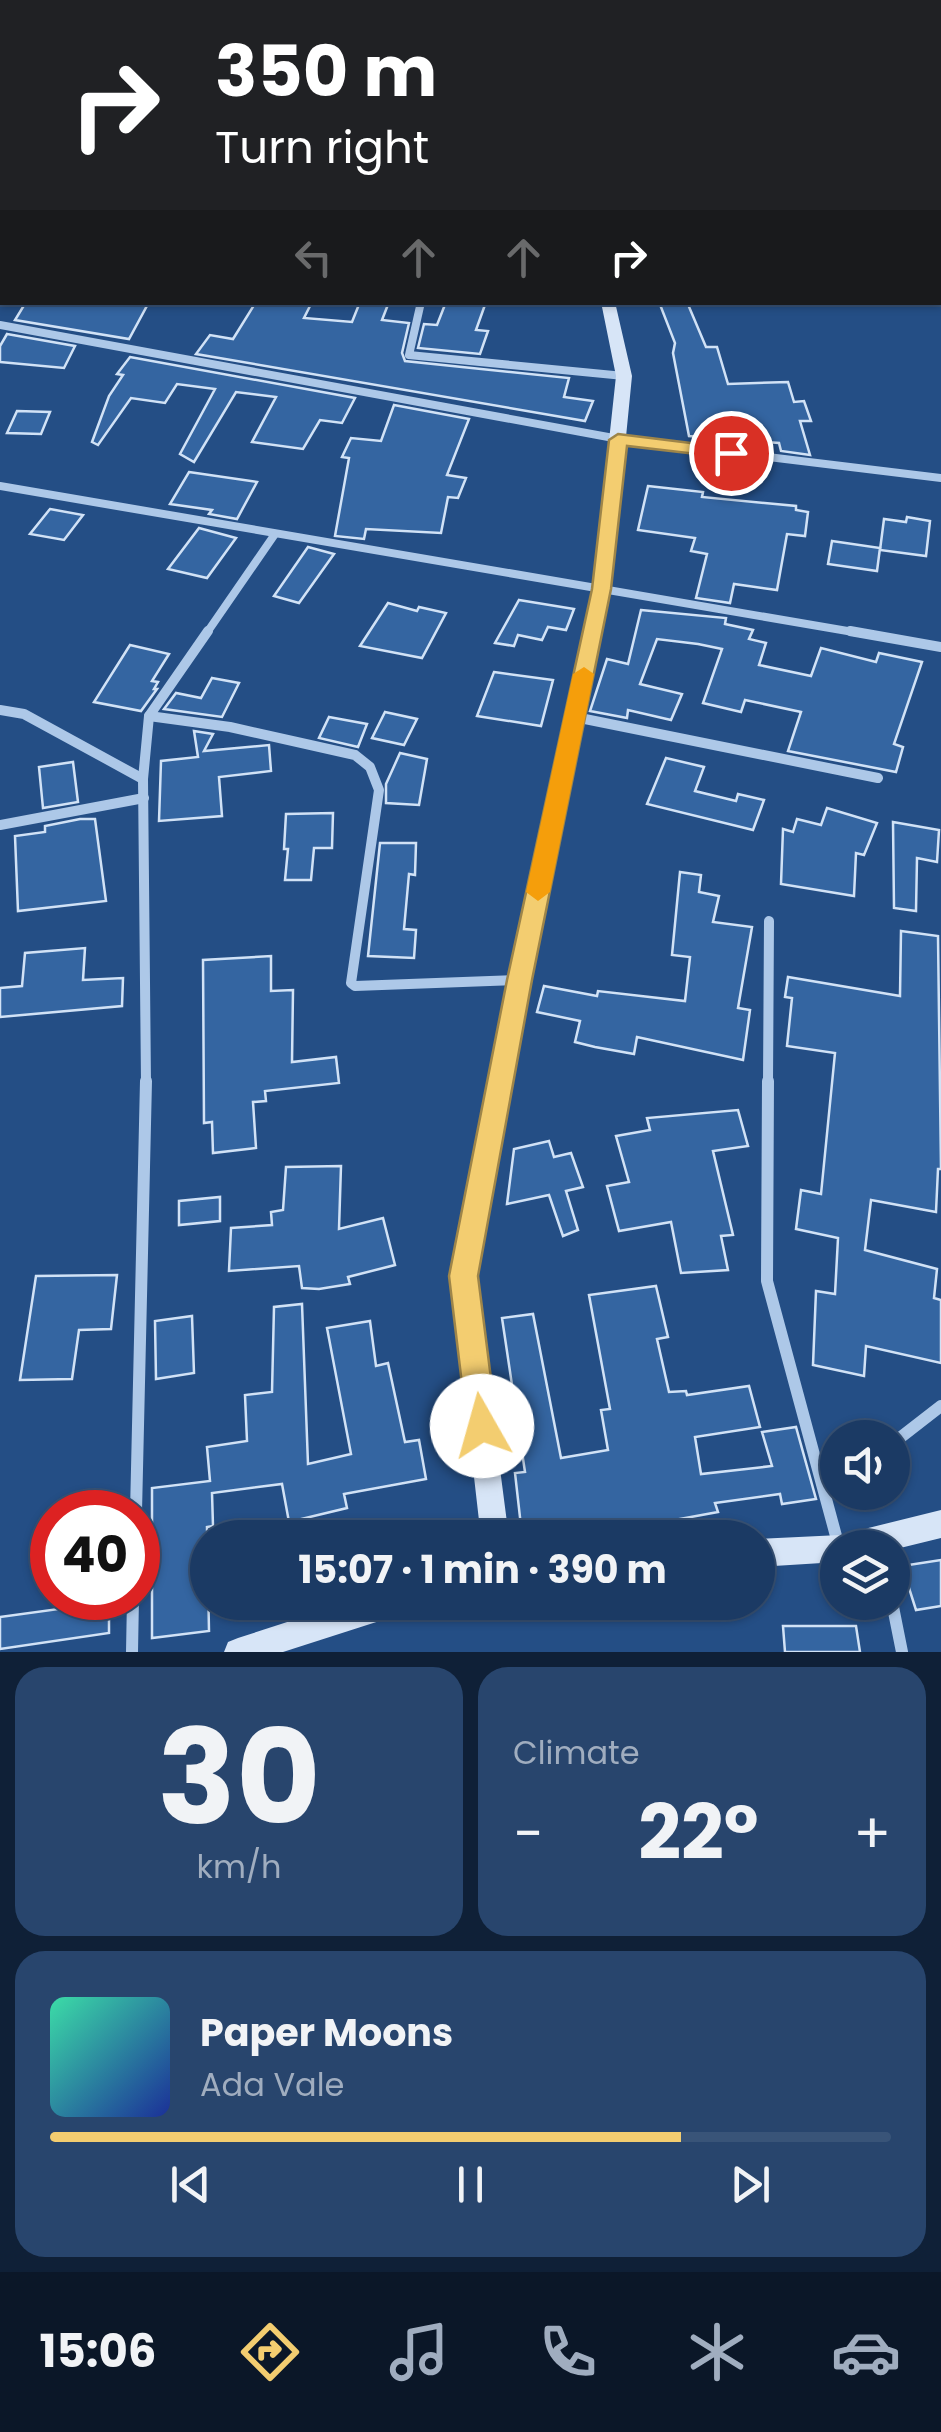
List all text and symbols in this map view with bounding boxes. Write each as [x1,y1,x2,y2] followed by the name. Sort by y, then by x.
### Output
[215,22,437,121] text: 350 m
[50,40,180,170] icon: right
[215,116,429,179] text: Turn right
[286,230,341,285] icon: left
[391,230,446,285] icon: ahead
[496,230,551,285] icon: ahead
[601,230,656,285] icon: right
[689,411,774,496] pin
[704,426,759,481] icon: arrive
[430,1374,534,1478] position arrow
[820,1420,910,1620] map controls
[820,1420,910,1510] button: sound
[30,1490,160,1620] speed limit sign: 40
[820,1530,910,1620] button: layers
[298,1543,667,1596] text: 15:07 · 1 min · 390 m
[157,1686,321,1869] text: 30
[513,1730,640,1775] text: Climate
[638,1780,759,1885] text: 22°
[513,1795,543,1872] text: −
[853,1795,891,1872] text: +
[196,1844,282,1889] text: km/h
[200,2006,453,2059] text: Paper Moons
[200,2062,344,2107] text: Ada Vale
[163,2157,218,2212] icon: previous
[443,2157,498,2212] icon: pause
[723,2157,778,2212] icon: next
[235,2317,305,2387] icon: directions
[384,2317,454,2387] icon: music
[533,2317,603,2387] icon: phone
[682,2317,752,2387] icon: climate
[831,2317,901,2387] icon: car
[40,2320,156,2383] text: 15:06

